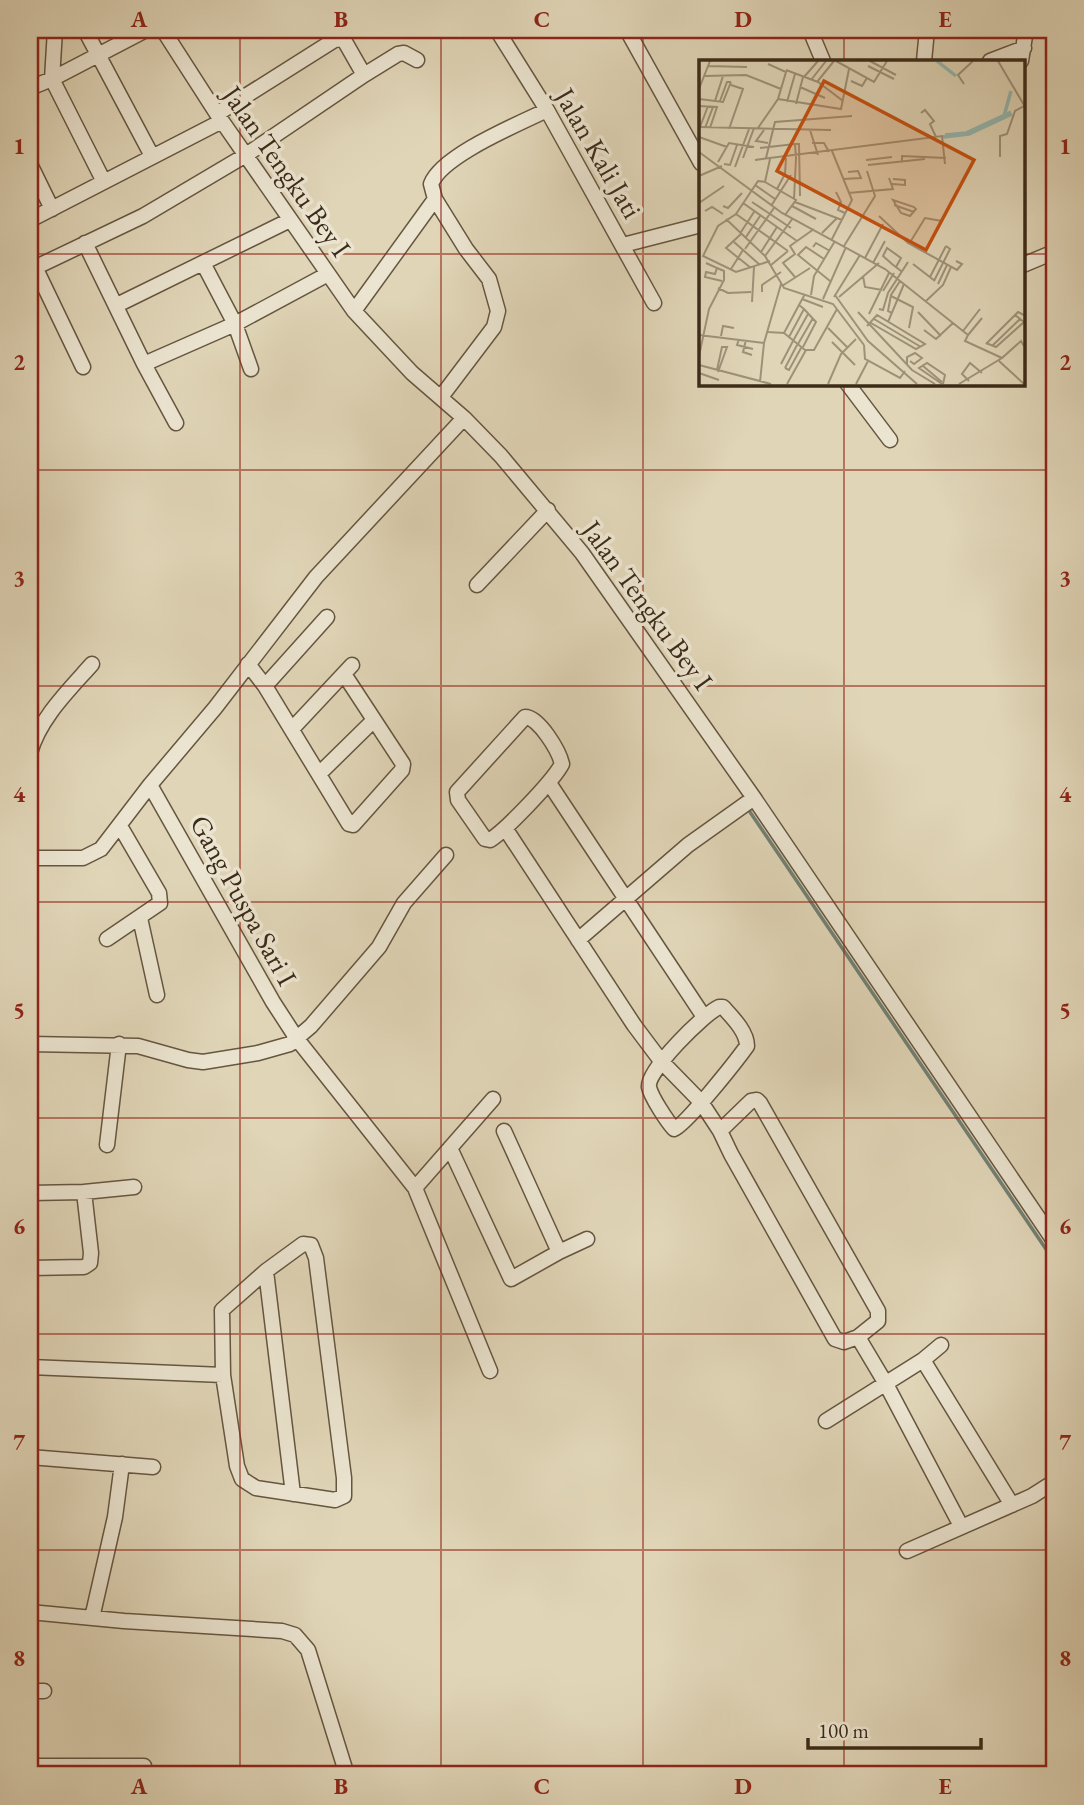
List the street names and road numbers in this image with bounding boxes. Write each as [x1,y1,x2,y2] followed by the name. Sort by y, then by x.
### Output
[213,77,360,264] street label: Jalan Tengku Bey I
[546,80,651,225] street label: Jalan Kali Jati
[573,512,722,697] street label: Jalan Tengku Bey I
[182,808,306,992] street label: Gang Puspa Sari I

